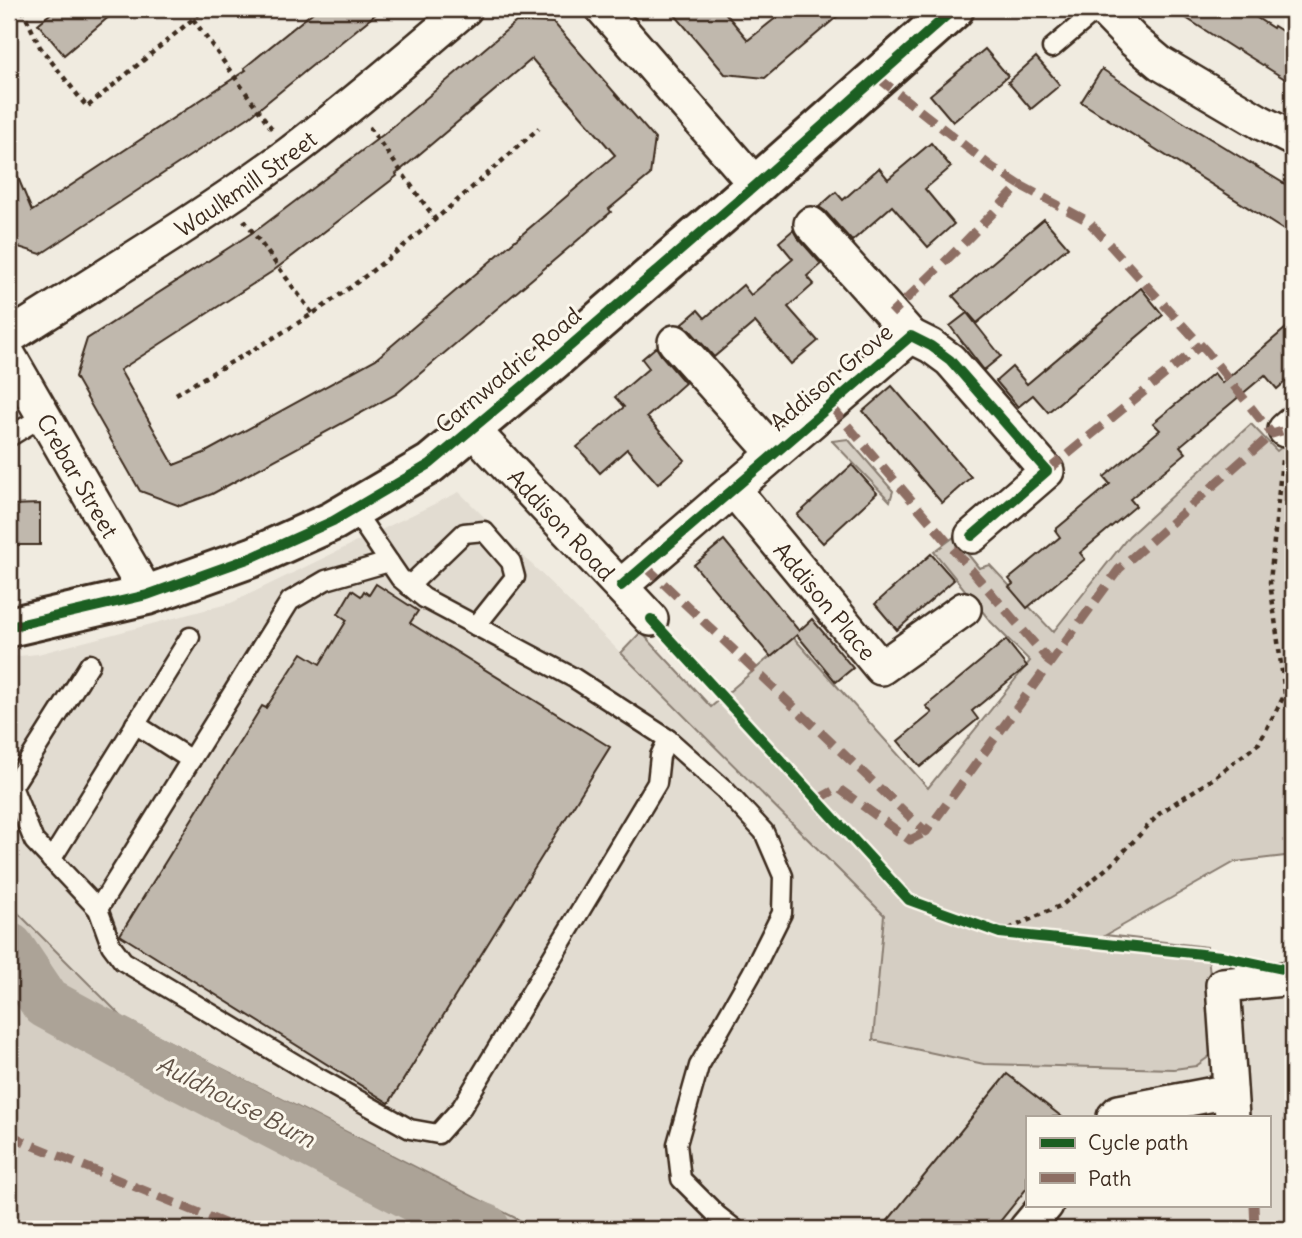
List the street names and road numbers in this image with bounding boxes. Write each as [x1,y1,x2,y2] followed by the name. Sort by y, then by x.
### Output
[169,124,322,243] street label: Waulkmill Street
[429,301,587,439] street label: Carnwadric Road
[764,317,898,437] street label: Addison Grove
[31,408,125,543] street label: Crebar Street
[502,462,621,586] street label: Addison Road
[768,536,883,666] street label: Addison Place

